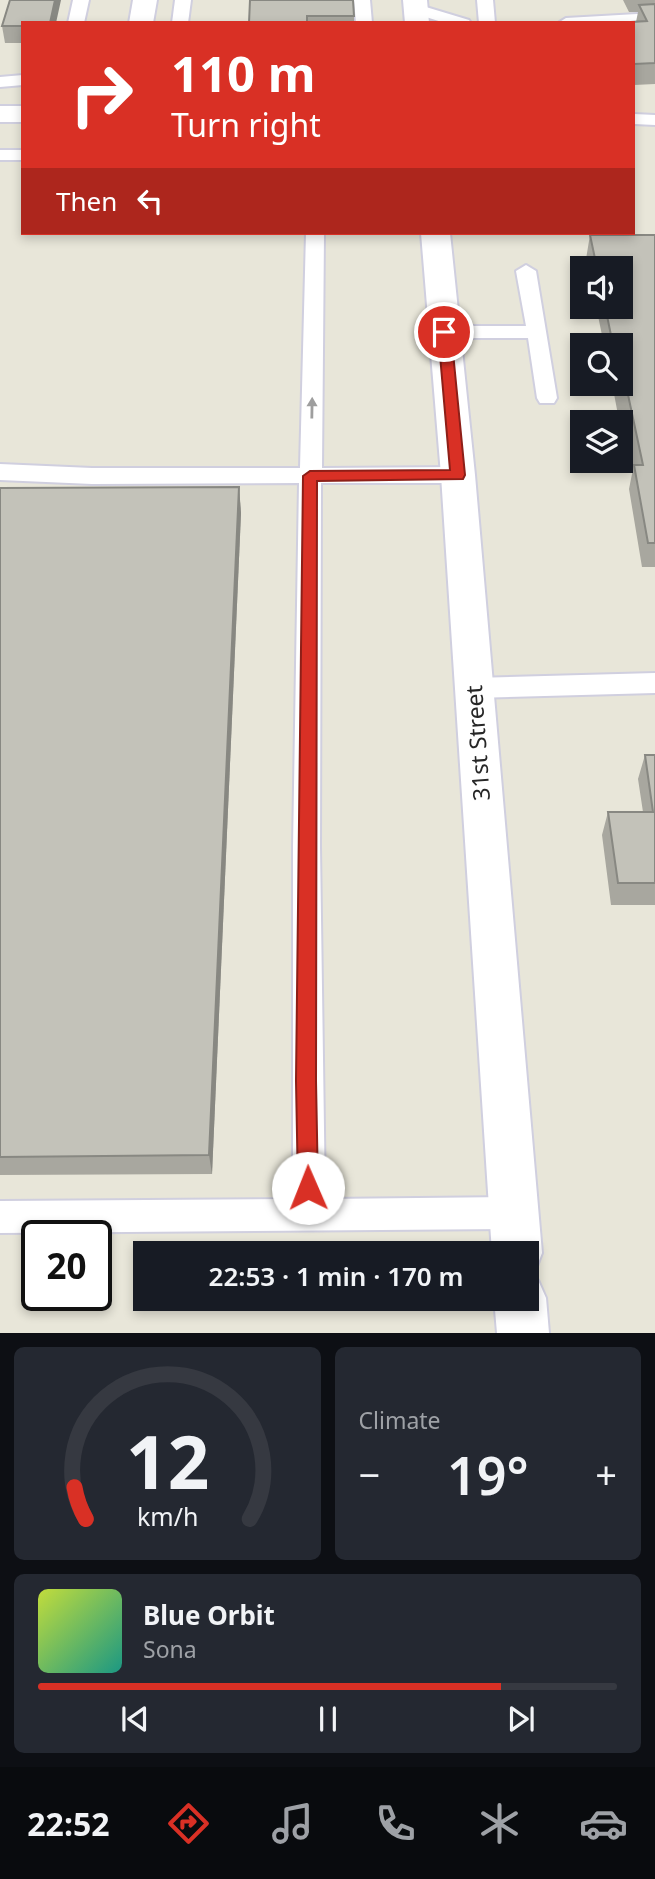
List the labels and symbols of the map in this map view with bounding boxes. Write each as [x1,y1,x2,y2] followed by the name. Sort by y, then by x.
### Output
[414,302,474,362] pin
[306,396,317,418] one-way arrow
[457,684,497,802] street label: 31st Street
[271,1151,345,1225] position arrow
[21,1220,112,1311] speed limit sign: 20

